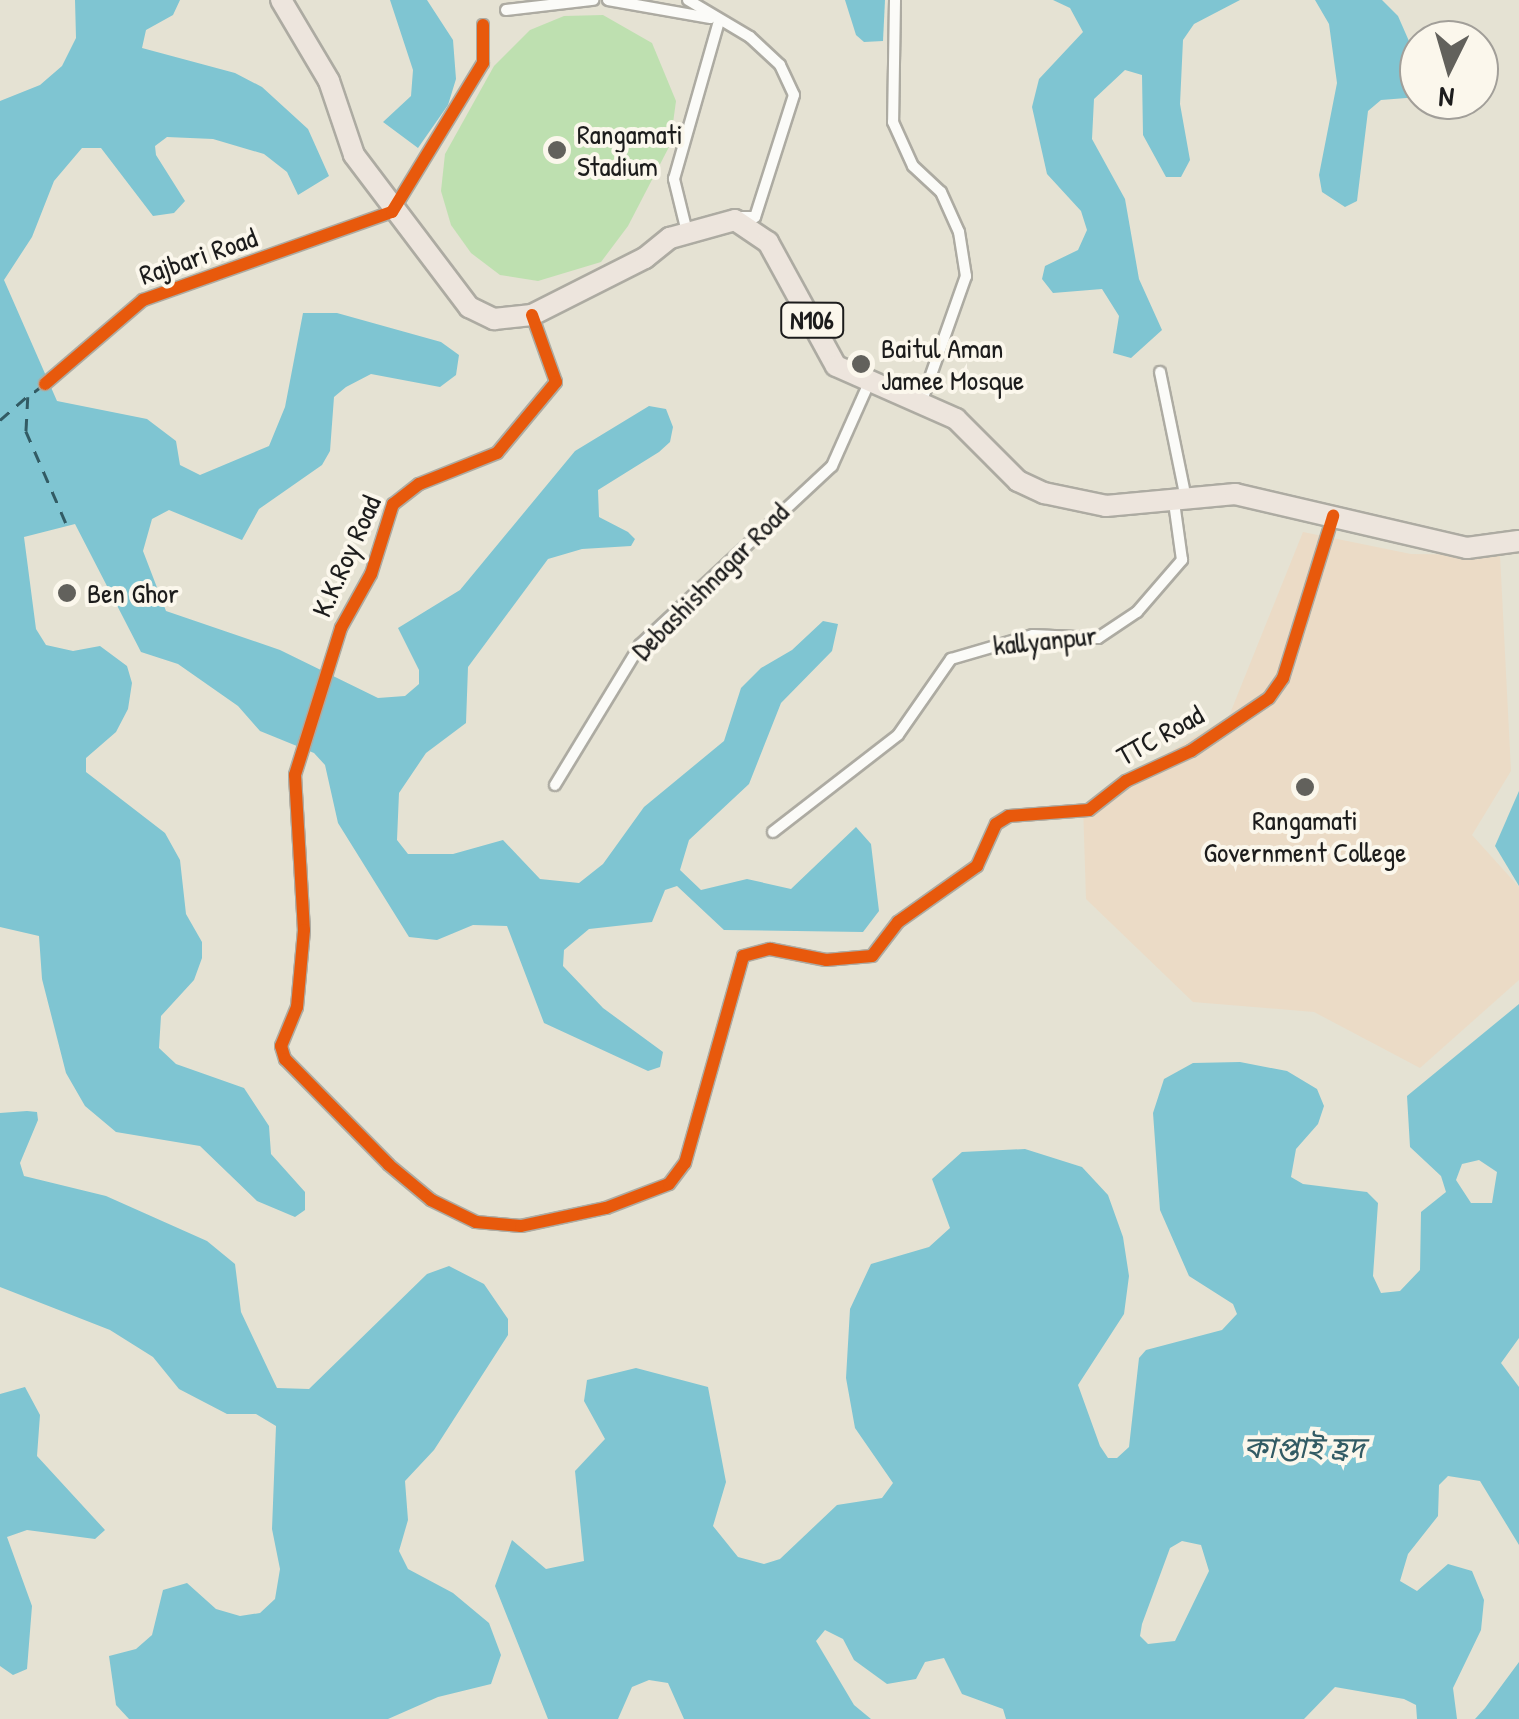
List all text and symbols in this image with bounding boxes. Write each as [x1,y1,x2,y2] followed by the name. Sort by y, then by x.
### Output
[1399,20,1499,120] north arrow
[1437,78,1456,117] text: N
[577,117,683,183] place label: Rangamati Stadium
[546,139,568,161] marker: Rangamati Stadium
[135,220,261,292] street label: Rajbari Road
[780,300,844,340] road number: N106
[881,331,1024,397] place label: Baitul Aman Jamee Mosque
[850,353,872,375] marker: Baitul Aman Jamee Mosque
[304,490,388,622] street label: K.K.Roy Road
[624,495,796,667] street label: Debashishnagar Road
[87,576,179,610] place label: Ben Ghor
[56,582,78,604] marker: Ben Ghor
[991,618,1099,662] street label: kallyanpur
[1111,698,1209,772] street label: TTC Road
[1294,776,1316,798] marker: Rangamati Government College
[1204,803,1406,869] place label: Rangamati Government College
[1243,1429,1365,1465] water label: কাপ্তাই হ্রদ

